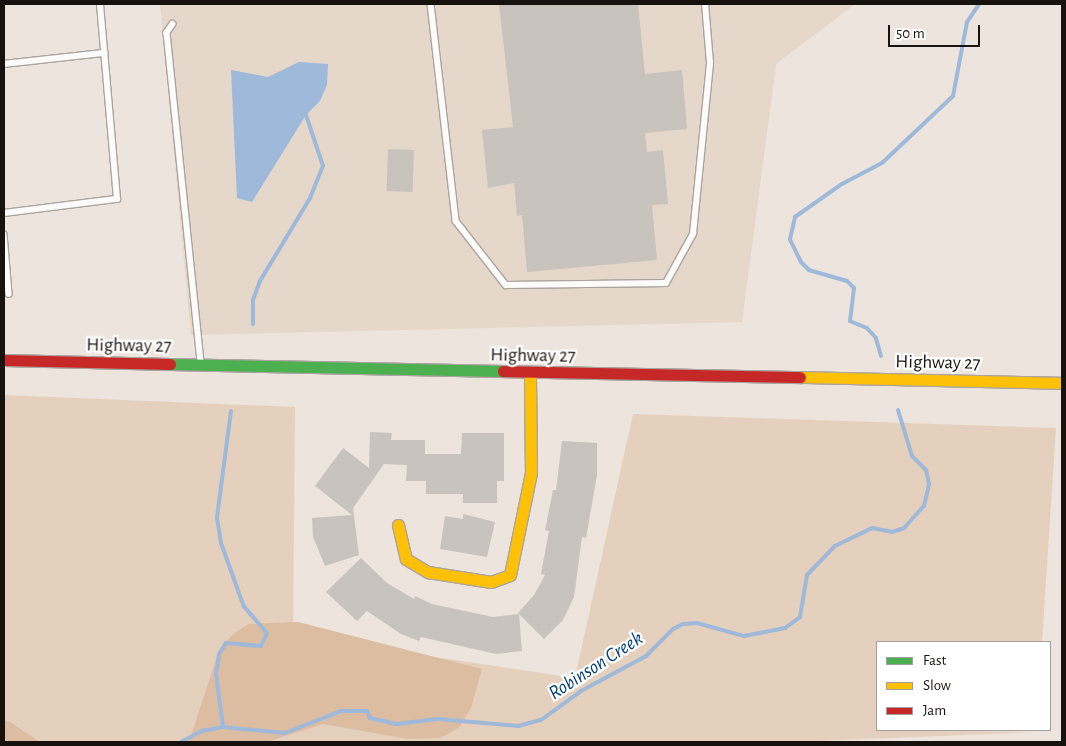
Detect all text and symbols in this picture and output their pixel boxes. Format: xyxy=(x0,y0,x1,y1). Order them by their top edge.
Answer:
scale bar xyxy=(891,15,984,47)
text: 50 m xyxy=(896,26,925,41)
street label: Highway 27 xyxy=(86,334,172,358)
street label: Highway 27 xyxy=(490,344,576,368)
street label: Highway 27 xyxy=(895,351,981,375)
water label: Robinson Creek xyxy=(544,627,648,705)
legend xyxy=(876,641,1051,731)
text: Fast xyxy=(923,653,946,668)
text: Slow xyxy=(923,678,951,693)
text: Jam xyxy=(923,703,946,718)

